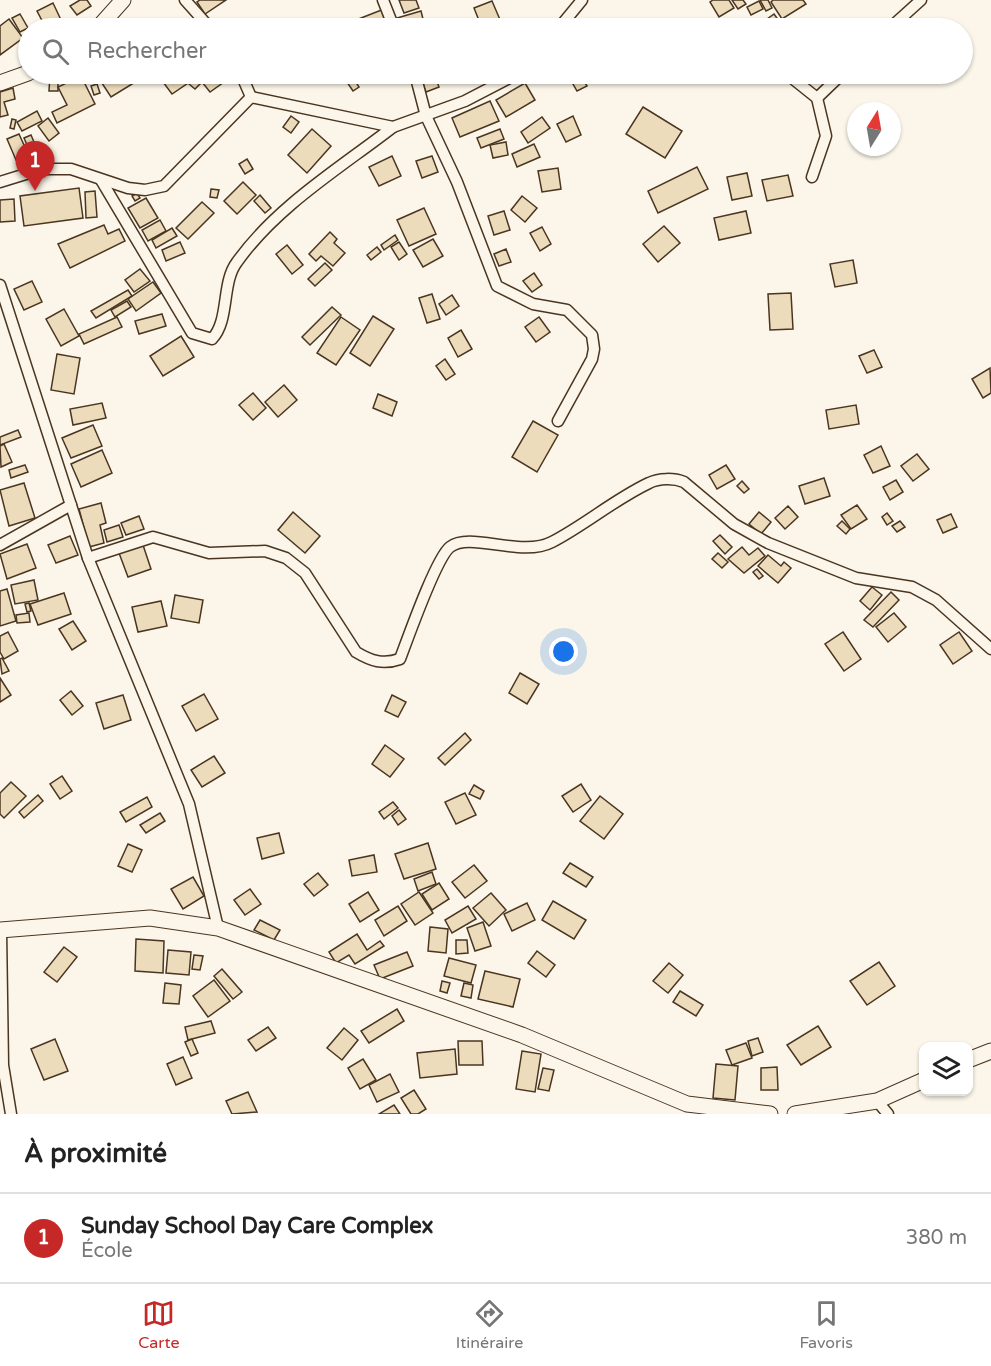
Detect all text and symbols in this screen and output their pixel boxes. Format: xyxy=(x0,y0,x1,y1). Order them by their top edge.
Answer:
search box xyxy=(18,18,973,84)
icon: search xyxy=(39,35,72,68)
text: Rechercher xyxy=(87,38,207,64)
north arrow xyxy=(847,102,901,156)
pin: 1 xyxy=(15,142,54,191)
your location xyxy=(549,637,578,666)
map controls xyxy=(919,1042,973,1096)
button: layers xyxy=(919,1042,973,1096)
text: À proximité xyxy=(24,1138,167,1169)
text: Sunday School Day Care Complex xyxy=(81,1213,433,1239)
text: 1 xyxy=(37,1226,50,1250)
text: 380 m xyxy=(906,1226,967,1250)
text: École xyxy=(81,1239,133,1263)
tab: Carte xyxy=(138,1297,179,1353)
tab: Itinéraire xyxy=(456,1297,523,1353)
tab: Favoris xyxy=(800,1297,853,1353)

